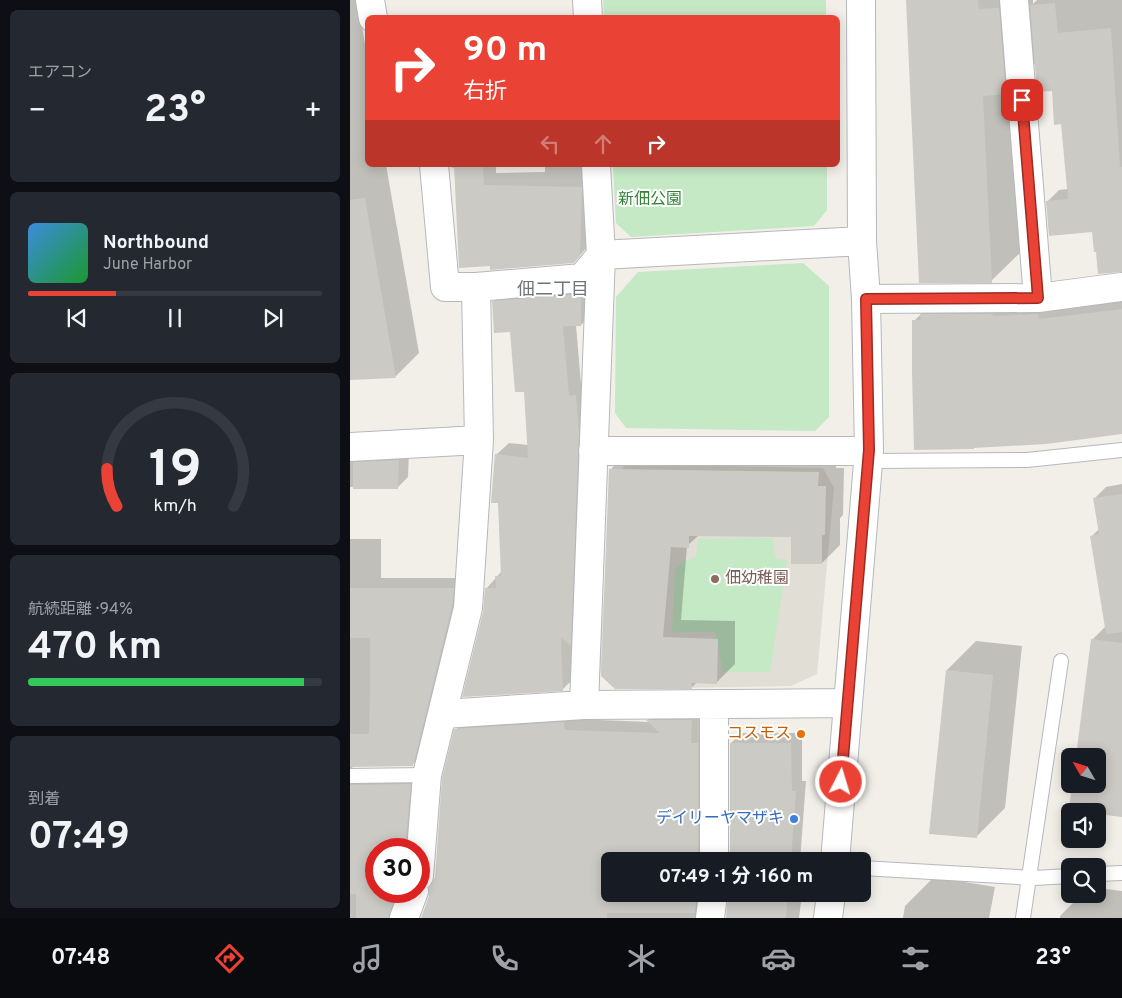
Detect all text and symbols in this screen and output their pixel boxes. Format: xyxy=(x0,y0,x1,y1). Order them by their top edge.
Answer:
text: 90 m xyxy=(463,29,547,73)
icon: right xyxy=(380,35,445,100)
text: エアコン xyxy=(28,63,92,83)
text: 右折 xyxy=(463,79,507,106)
pin xyxy=(1001,79,1043,121)
icon: arrive xyxy=(1008,86,1036,114)
text: 23° xyxy=(144,87,206,136)
text: − xyxy=(28,94,46,130)
text: + xyxy=(304,94,322,130)
icon: left xyxy=(536,130,564,158)
icon: ahead xyxy=(589,130,617,158)
icon: right xyxy=(642,130,670,158)
park label: 新佃公園 xyxy=(618,190,682,210)
text: Northbound xyxy=(103,231,209,255)
text: June Harbor xyxy=(103,255,192,275)
district label: 佃二丁目 xyxy=(517,279,589,302)
icon: previous xyxy=(63,304,91,332)
icon: pause xyxy=(161,304,189,332)
icon: next xyxy=(259,304,287,332)
text: 19 xyxy=(149,439,201,505)
text: km/h xyxy=(153,495,197,518)
place label: 佃幼稚園 xyxy=(725,569,789,589)
marker: 佃幼稚園 xyxy=(709,573,721,585)
text: 航続距離 · 94% xyxy=(28,600,133,620)
text: 470 km xyxy=(28,624,162,673)
place label: コスモス xyxy=(727,724,791,744)
marker: コスモス xyxy=(795,728,807,740)
north arrow xyxy=(1061,748,1106,792)
map controls xyxy=(1061,748,1106,903)
position arrow xyxy=(814,755,866,807)
text: 到着 xyxy=(28,790,60,810)
button: sound xyxy=(1061,803,1106,848)
place label: デイリーヤマザキ xyxy=(656,809,784,829)
marker: デイリーヤマザキ xyxy=(788,813,800,825)
text: 07:49 xyxy=(28,814,130,863)
speed limit sign: 30 xyxy=(365,838,430,903)
button: search xyxy=(1061,858,1106,903)
text: 07:49 · 1 分 · 160 m xyxy=(659,865,813,889)
icon: directions xyxy=(212,941,247,976)
icon: music xyxy=(350,941,385,976)
icon: phone xyxy=(487,941,522,976)
icon: climate xyxy=(624,941,659,976)
icon: car xyxy=(761,941,796,976)
icon: filters xyxy=(898,941,933,976)
text: 07:48 xyxy=(51,945,110,972)
text: 23° xyxy=(1035,945,1071,972)

